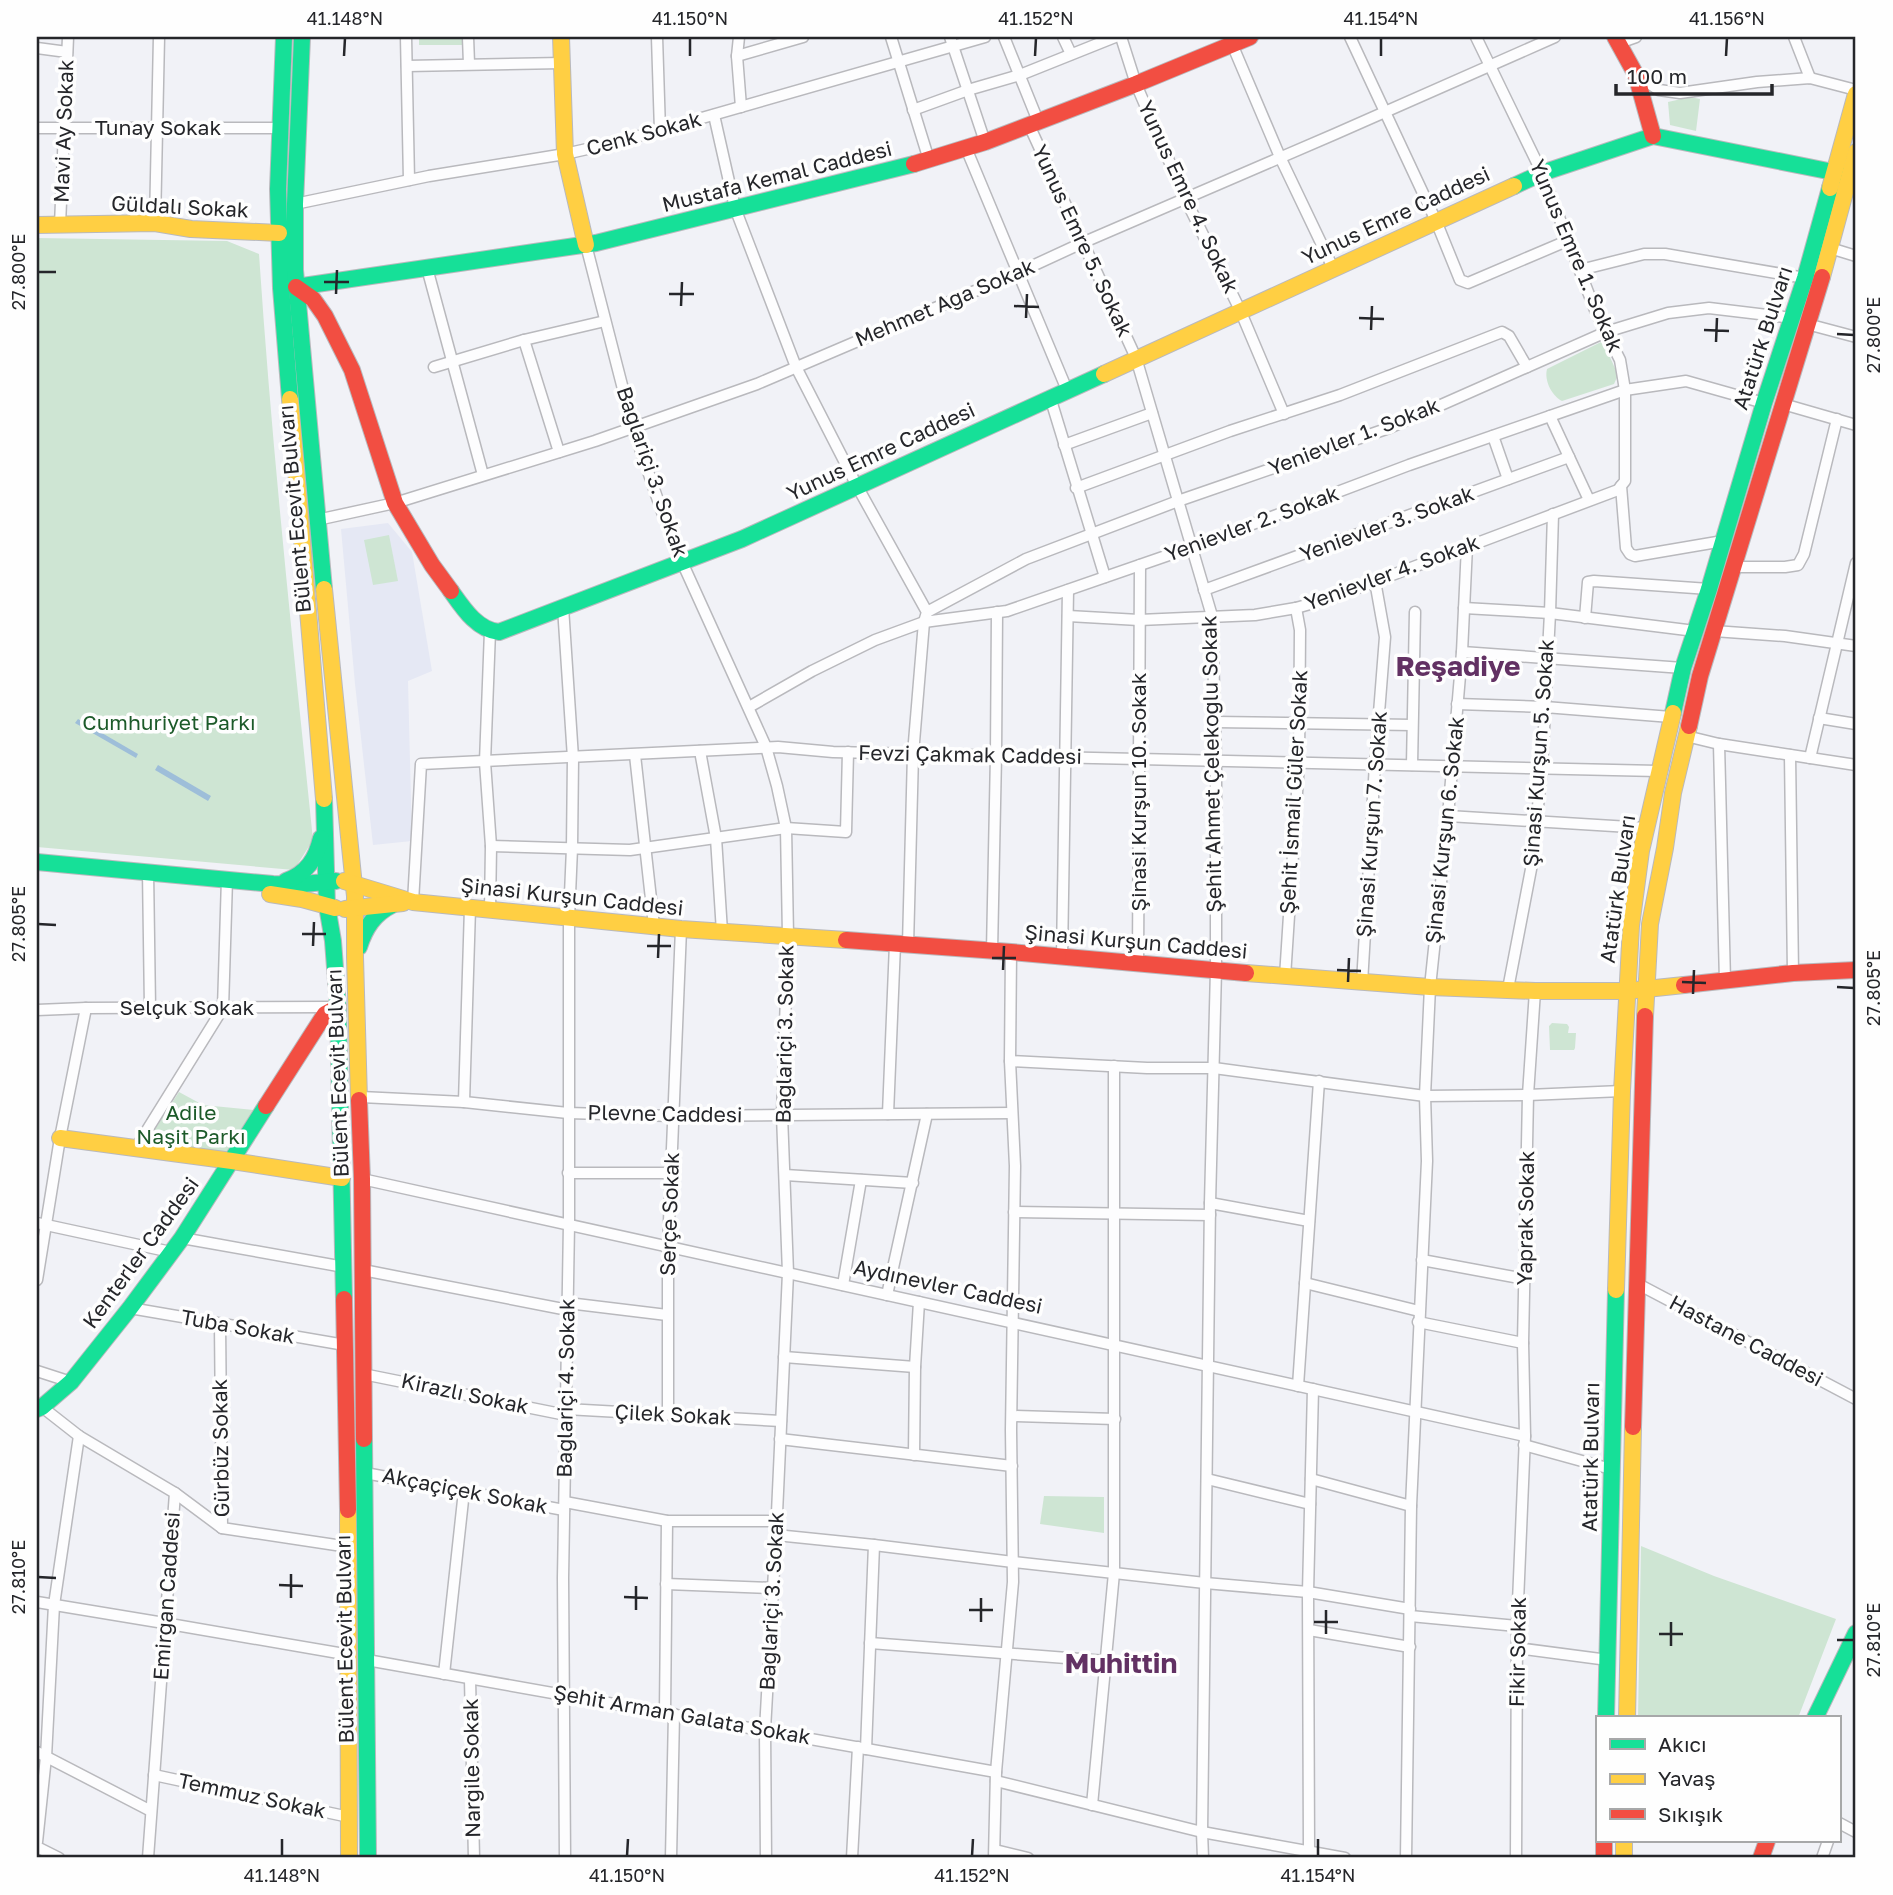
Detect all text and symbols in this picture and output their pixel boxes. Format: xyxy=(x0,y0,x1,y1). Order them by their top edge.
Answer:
text: 41.148°N xyxy=(307,7,383,29)
text: 41.150°N xyxy=(652,7,728,29)
text: 41.152°N xyxy=(998,7,1074,29)
text: 41.154°N xyxy=(1343,7,1419,29)
text: 41.156°N xyxy=(1689,7,1765,29)
scale bar xyxy=(1616,52,1772,96)
street label: Mavi Ay Sokak xyxy=(48,59,78,203)
text: 100 m xyxy=(1627,63,1687,89)
street label: Yunus Emre 4. Sokak xyxy=(1133,96,1245,297)
street label: Cenk Sokak xyxy=(583,105,704,161)
street label: Tunay Sokak xyxy=(95,114,221,140)
street label: Mustafa Kemal Caddesi xyxy=(659,135,894,217)
street label: Yunus Emre 5. Sokak xyxy=(1027,140,1139,341)
street label: Yunus Emre 1. Sokak xyxy=(1525,155,1629,356)
street label: Yunus Emre Caddesi xyxy=(1297,160,1494,270)
street label: Güldalı Sokak xyxy=(111,189,250,223)
text: 27.800°E xyxy=(7,234,29,310)
street label: Mehmet Ağa Sokak xyxy=(851,252,1039,352)
street label: Atatürk Bulvarı xyxy=(1727,263,1798,413)
text: 27.800°E xyxy=(1862,297,1884,373)
street label: Bağlariçi 3. Sokak xyxy=(612,383,694,561)
street label: Yenievler 1. Sokak xyxy=(1264,391,1443,481)
street label: Yunus Emre Caddesi xyxy=(782,396,979,506)
street label: Bülent Ecevit Bulvarı xyxy=(272,404,316,614)
street label: Yenievler 2. Sokak xyxy=(1161,479,1342,567)
street label: Yenievler 3. Sokak xyxy=(1296,479,1477,567)
street label: Yenievler 4. Sokak xyxy=(1301,528,1483,616)
street label: Şehit Ahmet Çelekoğlu Sokak xyxy=(1195,615,1227,913)
street label: Şinasi Kurşun 5. Sokak xyxy=(1517,638,1559,868)
district label: Reşadiye xyxy=(1395,649,1521,682)
street label: Şehit İsmail Güler Sokak xyxy=(1274,669,1312,915)
street label: Şinasi Kurşun 10. Sokak xyxy=(1125,672,1151,912)
park label: Cumhuriyet Parkı xyxy=(82,709,256,735)
street label: Şinasi Kurşun 7. Sokak xyxy=(1350,710,1392,938)
street label: Şinasi Kurşun 6. Sokak xyxy=(1419,715,1469,945)
street label: Fevzi Çakmak Caddesi xyxy=(858,739,1082,769)
street label: Atatürk Bulvarı xyxy=(1594,813,1640,965)
street label: Şinasi Kurşun Caddesi xyxy=(459,871,685,921)
text: 27.805°E xyxy=(7,886,29,962)
street label: Şinasi Kurşun Caddesi xyxy=(1024,918,1249,964)
street label: Bağlariçi 3. Sokak xyxy=(769,944,799,1124)
text: 27.805°E xyxy=(1862,950,1884,1026)
street label: Bülent Ecevit Bulvarı xyxy=(320,968,354,1178)
street label: Selçuk Sokak xyxy=(120,994,255,1020)
park label: Adile Naşit Parkı xyxy=(136,1099,246,1149)
street label: Plevne Caddesi xyxy=(587,1099,743,1127)
street label: Yaprak Sokak xyxy=(1511,1150,1539,1286)
street label: Serçe Sokak xyxy=(654,1151,684,1276)
street label: Kenterler Caddesi xyxy=(77,1172,204,1333)
street label: Aydınevler Caddesi xyxy=(852,1253,1045,1319)
street label: Hastane Caddesi xyxy=(1665,1289,1828,1392)
street label: Bağlariçi 4. Sokak xyxy=(550,1298,580,1478)
street label: Tuba Sokak xyxy=(179,1303,297,1349)
street label: Kirazlı Sokak xyxy=(399,1367,531,1419)
street label: Gürbüz Sokak xyxy=(206,1378,234,1518)
street label: Atatürk Bulvarı xyxy=(1576,1382,1604,1532)
street label: Çilek Sokak xyxy=(614,1398,732,1430)
street label: Akçaçiçek Sokak xyxy=(380,1461,550,1519)
street label: Emirgan Caddesi xyxy=(147,1511,185,1681)
street label: Bağlariçi 3. Sokak xyxy=(753,1511,789,1691)
street label: Bülent Ecevit Bulvarı xyxy=(329,1535,359,1744)
text: 27.810°E xyxy=(7,1540,29,1614)
street label: Fikir Sokak xyxy=(1503,1596,1531,1707)
text: 27.810°E xyxy=(1862,1603,1884,1677)
district label: Muhittin xyxy=(1065,1646,1177,1679)
street label: Şehit Arman Galata Sokak xyxy=(552,1679,813,1749)
street label: Nargile Sokak xyxy=(457,1698,485,1838)
legend xyxy=(1596,1716,1840,1842)
text: Akıcı xyxy=(1658,1731,1707,1757)
text: Yavaş xyxy=(1658,1765,1715,1791)
street label: Temmuz Sokak xyxy=(176,1767,329,1823)
text: Sıkışık xyxy=(1658,1801,1723,1827)
text: 41.148°N xyxy=(244,1864,320,1886)
text: 41.150°N xyxy=(589,1864,665,1886)
text: 41.152°N xyxy=(934,1864,1010,1886)
text: 41.154°N xyxy=(1280,1864,1356,1886)

